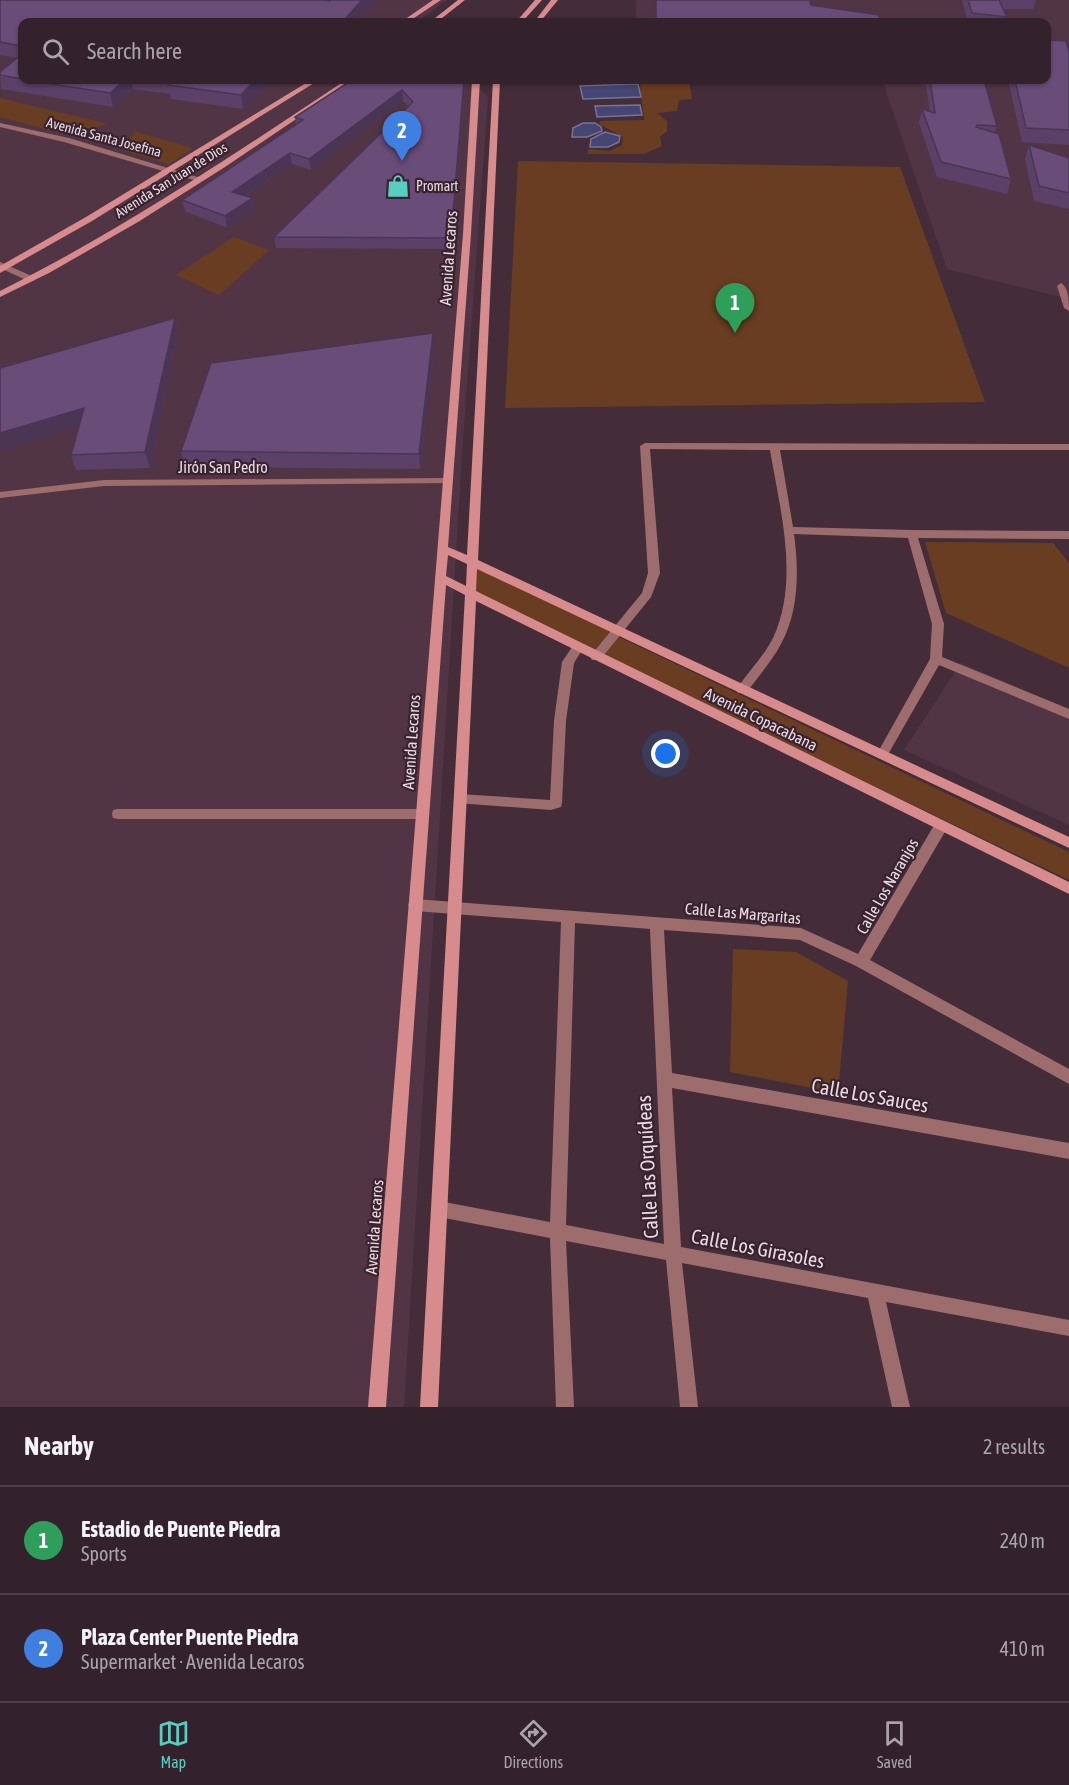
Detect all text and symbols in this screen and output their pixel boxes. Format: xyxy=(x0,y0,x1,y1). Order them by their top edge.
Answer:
search box xyxy=(18,18,1051,84)
icon: search xyxy=(39,35,72,68)
text: Search here xyxy=(87,38,182,64)
pin: 2 xyxy=(382,112,422,161)
street label: Avenida Santa Josefina xyxy=(45,114,163,160)
street label: Avenida San Juan de Dios xyxy=(112,139,230,221)
shop icon: Promart xyxy=(385,173,411,199)
place label: Promart xyxy=(416,178,458,194)
street label: Avenida Lecaros xyxy=(436,210,460,306)
pin: 1 xyxy=(716,284,754,333)
street label: Jirón San Pedro xyxy=(178,458,268,476)
street label: Avenida Copacabana xyxy=(701,684,820,755)
street label: Avenida Lecaros xyxy=(399,694,423,790)
your location xyxy=(651,739,680,768)
street label: Calle Los Naranjos xyxy=(852,835,923,937)
street label: Calle Las Margaritas xyxy=(684,899,802,928)
street label: Calle Los Sauces xyxy=(810,1073,930,1117)
street label: Calle Las Orquídeas xyxy=(632,1095,662,1239)
street label: Avenida Lecaros xyxy=(362,1179,386,1275)
street label: Calle Los Girasoles xyxy=(689,1224,827,1272)
text: Nearby xyxy=(24,1431,94,1461)
text: 2 results xyxy=(983,1435,1045,1458)
text: Estadio de Puente Piedra xyxy=(81,1516,280,1542)
text: 1 xyxy=(39,1529,48,1552)
text: 240 m xyxy=(1000,1529,1045,1552)
text: Sports xyxy=(81,1542,127,1565)
text: Plaza Center Puente Piedra xyxy=(81,1624,299,1650)
text: 2 xyxy=(39,1637,48,1660)
text: 410 m xyxy=(1000,1637,1045,1660)
text: Supermarket · Avenida Lecaros xyxy=(81,1650,305,1673)
tab: Map xyxy=(157,1717,190,1771)
tab: Directions xyxy=(503,1717,563,1771)
tab: Saved xyxy=(877,1717,912,1771)

